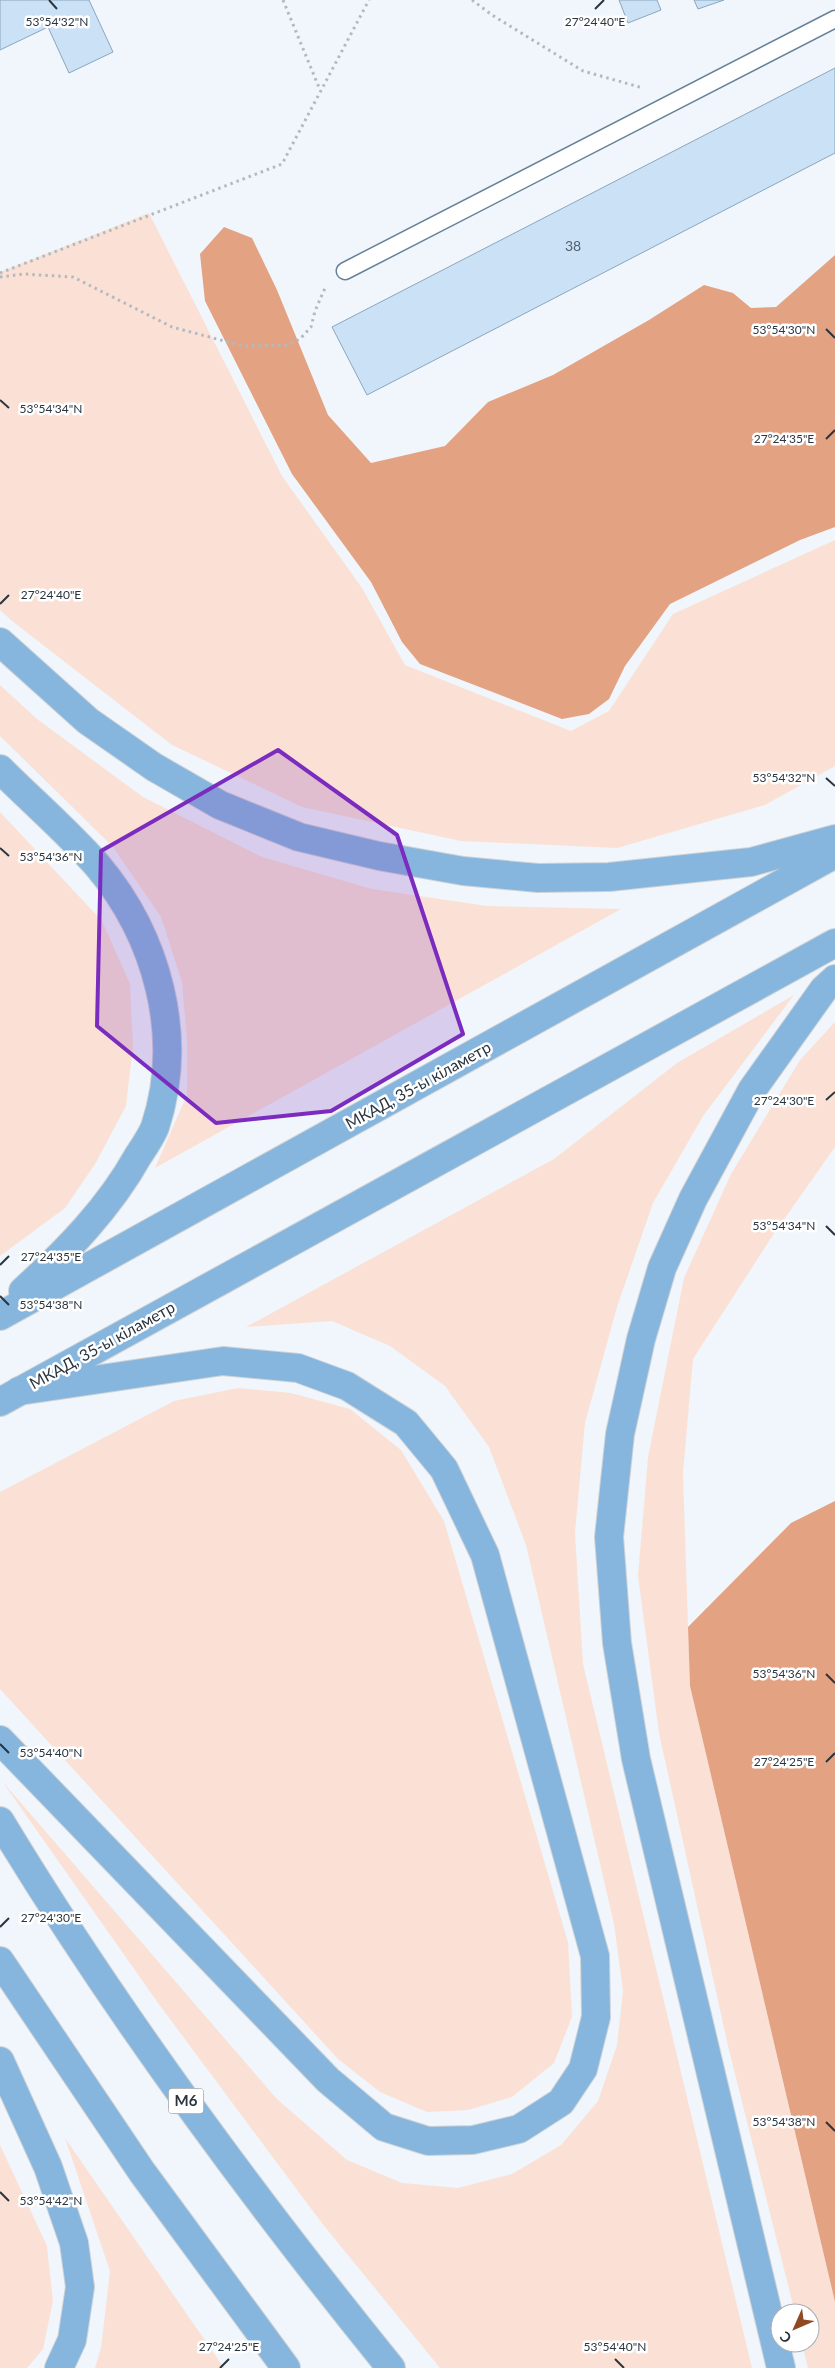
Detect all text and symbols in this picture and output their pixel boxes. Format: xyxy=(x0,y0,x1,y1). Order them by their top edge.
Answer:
text: 53°54'32"N xyxy=(26,14,88,29)
text: 27°24'40"E xyxy=(565,14,625,29)
house number: 38 xyxy=(565,237,581,254)
text: 53°54'30"N xyxy=(753,322,815,337)
text: 53°54'34"N xyxy=(20,401,82,416)
text: 27°24'35"E xyxy=(754,431,814,446)
text: 27°24'40"E xyxy=(21,587,81,602)
text: 53°54'32"N xyxy=(753,770,815,785)
text: 53°54'36"N xyxy=(20,849,82,864)
street label: МКАД, 35-ы кіламетр xyxy=(342,1037,494,1132)
text: 27°24'30"E xyxy=(754,1093,814,1108)
text: 53°54'34"N xyxy=(753,1218,815,1233)
text: 27°24'35"E xyxy=(21,1249,81,1264)
text: 53°54'38"N xyxy=(20,1297,82,1312)
street label: МКАД, 35-ы кіламетр xyxy=(26,1297,178,1392)
text: 53°54'36"N xyxy=(753,1666,815,1681)
text: 53°54'40"N xyxy=(20,1745,82,1760)
text: 27°24'25"E xyxy=(754,1754,814,1769)
text: 27°24'30"E xyxy=(21,1910,81,1925)
road number: М6 xyxy=(168,2088,204,2114)
text: 53°54'38"N xyxy=(753,2114,815,2129)
text: 53°54'42"N xyxy=(20,2193,82,2208)
north arrow xyxy=(770,2303,820,2353)
text: С xyxy=(776,2328,795,2347)
text: 27°24'25"E xyxy=(199,2339,259,2354)
text: 53°54'40"N xyxy=(584,2339,646,2354)

